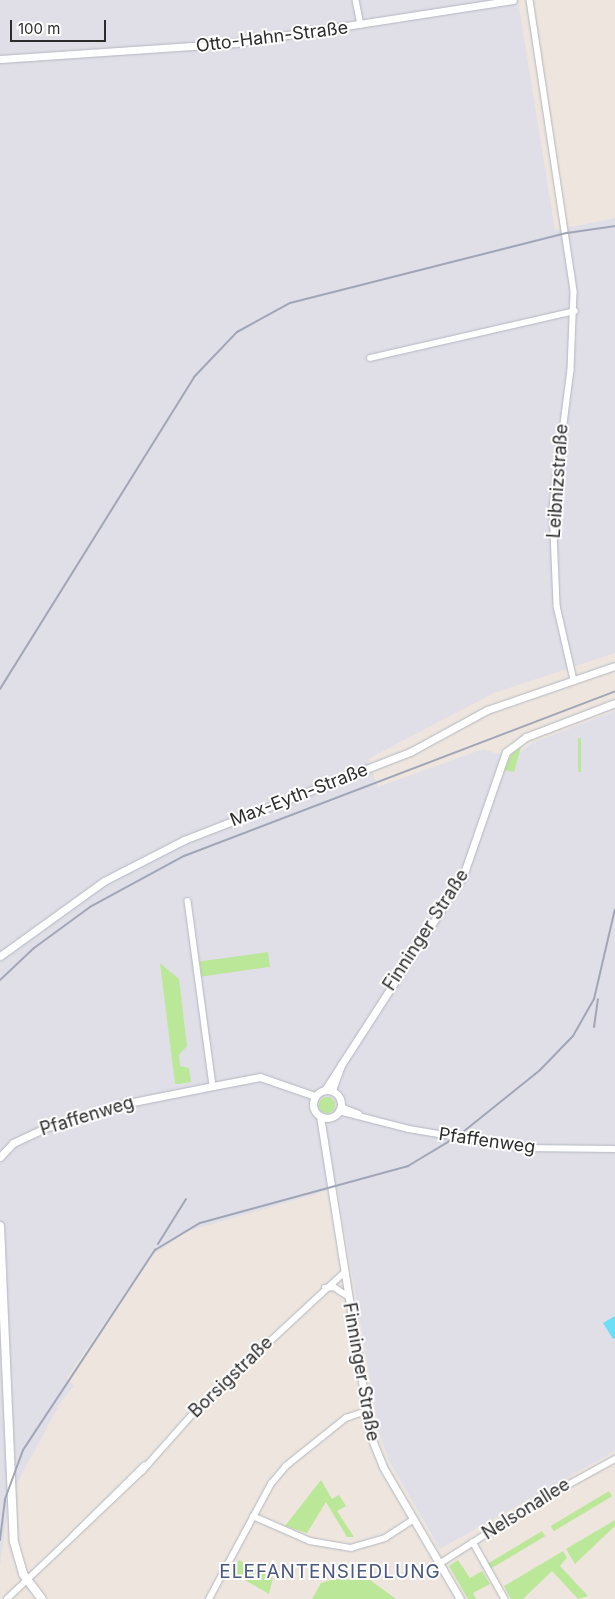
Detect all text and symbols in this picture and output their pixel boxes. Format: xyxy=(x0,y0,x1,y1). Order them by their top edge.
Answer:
scale bar xyxy=(12,10,109,42)
street label: Otto-Hahn-Straße xyxy=(195,17,349,57)
text: 100 m xyxy=(18,19,60,38)
street label: Leibnizstraße xyxy=(543,423,573,539)
street label: Max-Eyth-Straße xyxy=(227,759,371,831)
street label: Finninger Straße xyxy=(379,865,473,995)
street label: Pfaffenweg xyxy=(37,1091,137,1141)
street label: Pfaffenweg xyxy=(437,1124,537,1158)
street label: Finninger Straße xyxy=(338,1301,384,1443)
street label: Borsigstraße xyxy=(185,1332,277,1422)
street label: Nelsonallee xyxy=(478,1474,574,1544)
district label: ELEFANTENSIEDLUNG xyxy=(217,1561,443,1583)

